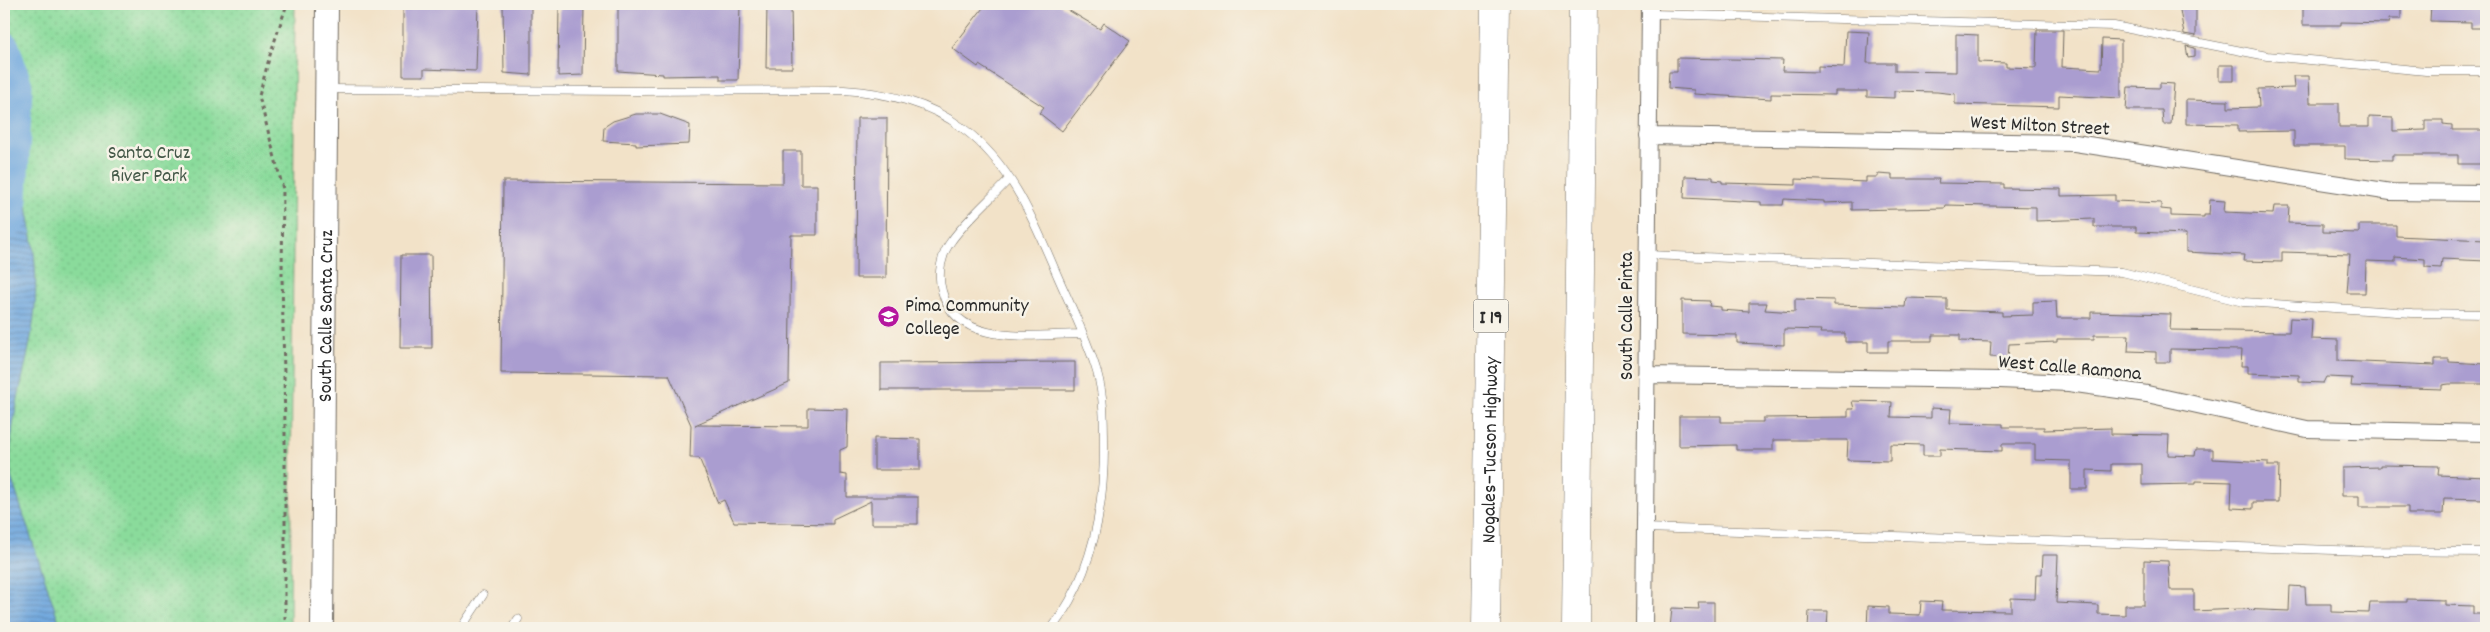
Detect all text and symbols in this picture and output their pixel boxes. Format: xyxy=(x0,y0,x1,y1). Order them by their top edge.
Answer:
street label: West Milton Street xyxy=(1969,109,2110,145)
park label: Santa Cruz River Park xyxy=(108,140,191,191)
street label: South Calle Santa Cruz xyxy=(313,229,342,402)
street label: South Calle Pinta xyxy=(1614,251,1642,380)
place label: Pima Community College xyxy=(905,293,1030,344)
road number: I 19 xyxy=(1474,300,1508,332)
school or university icon: Pima Community College xyxy=(877,304,901,328)
street label: West Calle Ramona xyxy=(1997,349,2143,389)
street label: Nogales–Tucson Highway xyxy=(1476,355,1507,544)

